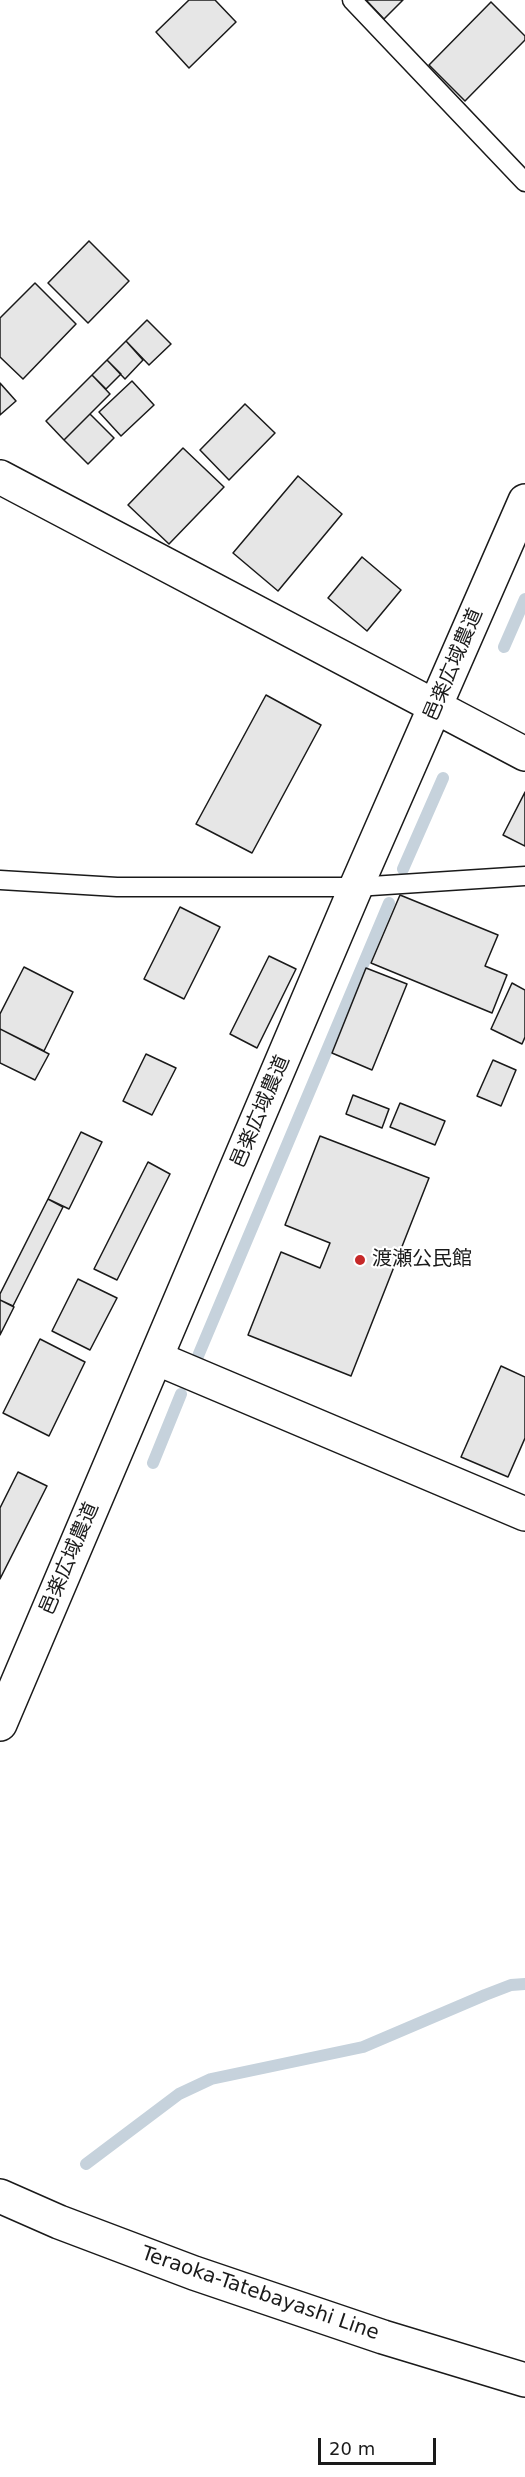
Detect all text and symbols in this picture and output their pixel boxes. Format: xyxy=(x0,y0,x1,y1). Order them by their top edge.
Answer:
street label: 邑楽広域農道 xyxy=(420,605,488,725)
street label: 邑楽広域農道 xyxy=(227,1052,295,1172)
place label: 渡瀬公民館 xyxy=(372,1248,472,1272)
marker: 渡瀬公民館 xyxy=(353,1253,367,1267)
street label: 邑楽広域農道 xyxy=(36,1499,104,1619)
street label: Teraoka-Tatebayashi Line xyxy=(138,2242,382,2346)
scale bar xyxy=(321,2426,440,2464)
text: 20 m xyxy=(329,2438,375,2459)

